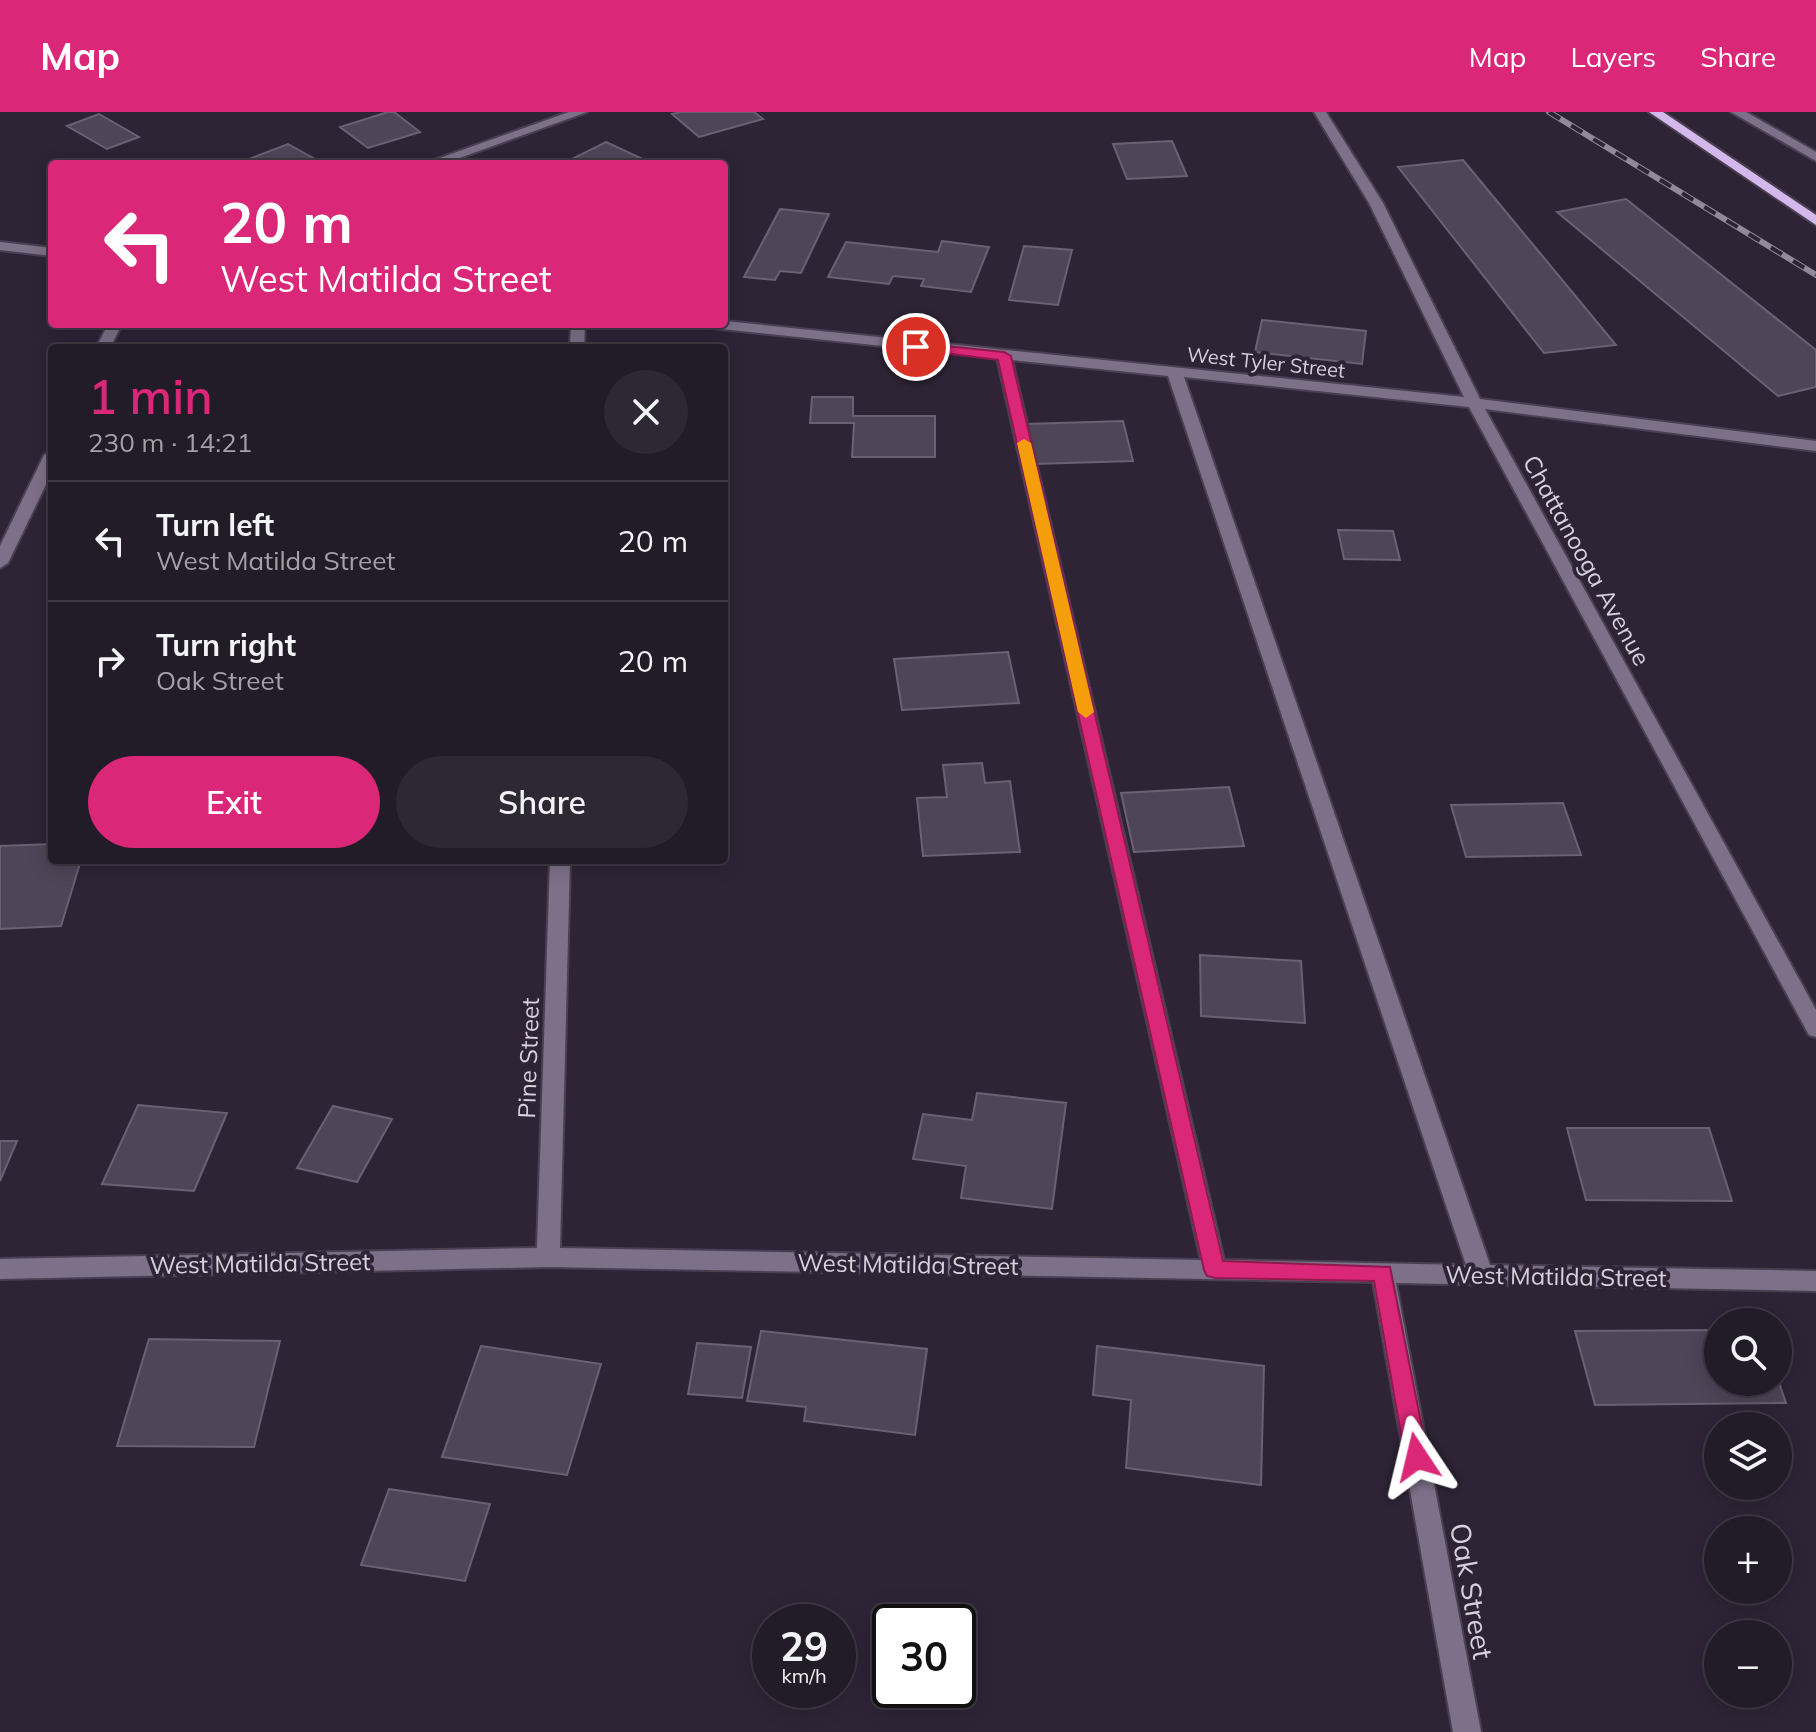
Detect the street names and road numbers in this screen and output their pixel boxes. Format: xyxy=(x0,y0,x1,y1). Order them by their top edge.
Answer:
street label: West Tyler Street xyxy=(1186,341,1346,383)
street label: Chattanooga Avenue xyxy=(1517,450,1657,670)
street label: Pine Street xyxy=(511,997,545,1119)
street label: West Matilda Street xyxy=(149,1246,371,1280)
street label: West Matilda Street xyxy=(797,1247,1019,1281)
street label: West Matilda Street xyxy=(1445,1259,1667,1293)
street label: Oak Street xyxy=(1443,1520,1501,1662)

